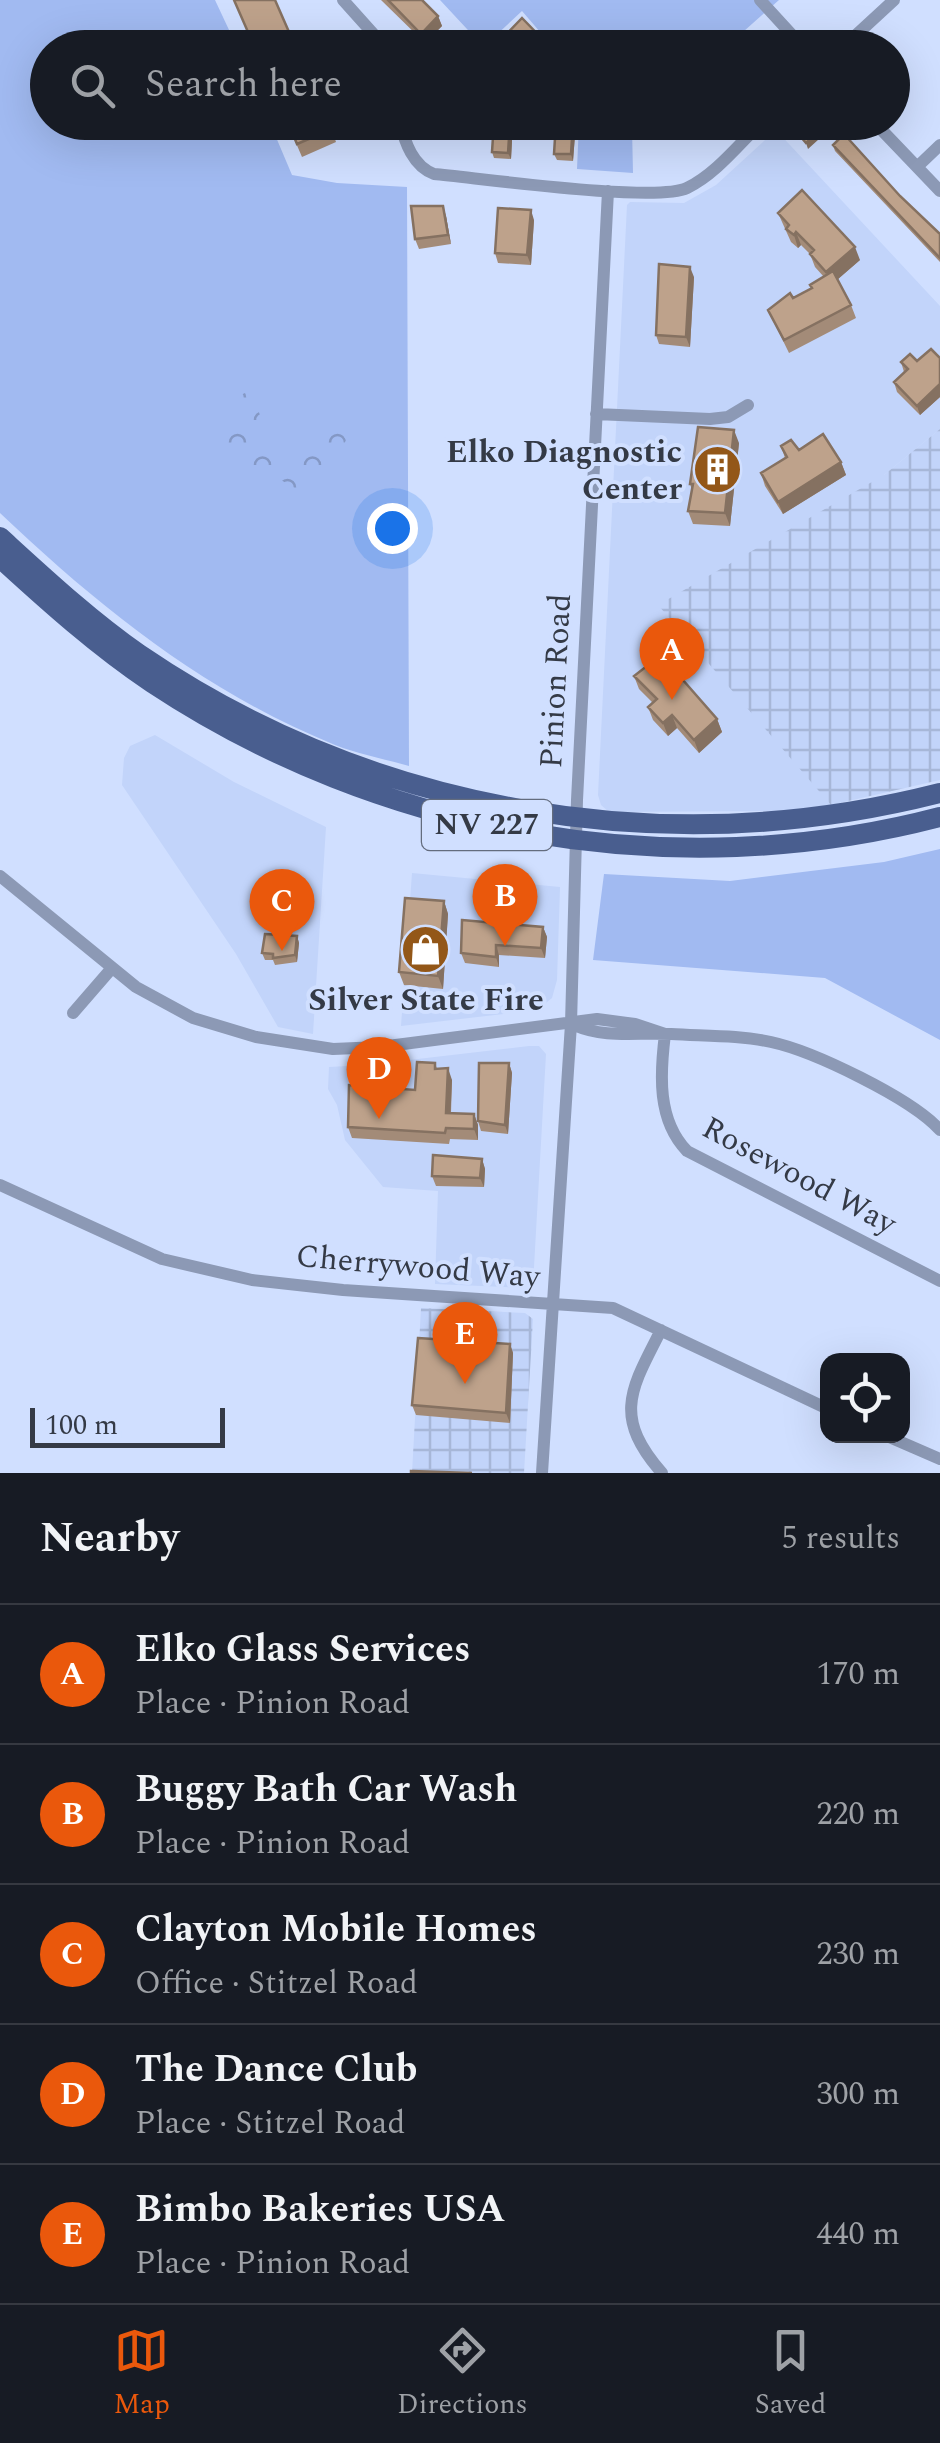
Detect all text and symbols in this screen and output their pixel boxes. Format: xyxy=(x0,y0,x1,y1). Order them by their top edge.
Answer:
search box xyxy=(30,30,910,140)
text: Search here xyxy=(145,56,342,114)
icon: search xyxy=(65,58,120,113)
place label: Elko Diagnostic Center xyxy=(446,428,682,514)
building icon: Elko Diagnostic Center xyxy=(691,444,743,496)
your location xyxy=(367,503,418,554)
street label: Pinion Road xyxy=(527,592,585,770)
pin: A xyxy=(640,618,704,700)
road number: NV 227 xyxy=(422,800,552,850)
pin: B xyxy=(472,864,538,946)
pin: C xyxy=(250,868,314,951)
shop icon: Silver State Fire xyxy=(400,924,452,976)
place label: Silver State Fire xyxy=(308,976,544,1025)
pin: D xyxy=(346,1036,412,1119)
street label: Rosewood Way xyxy=(693,1104,907,1249)
street label: Cherrywood Way xyxy=(294,1232,544,1302)
pin: E xyxy=(432,1302,498,1384)
map controls xyxy=(820,1353,910,1443)
button: locate xyxy=(820,1353,910,1443)
scale bar xyxy=(30,1403,225,1448)
text: 100 m xyxy=(45,1404,118,1447)
text: Nearby xyxy=(40,1507,179,1570)
text: 5 results xyxy=(781,1514,900,1563)
text: Elko Glass Services xyxy=(135,1621,471,1679)
text: A xyxy=(60,1650,85,1699)
text: 170 m xyxy=(816,1650,900,1699)
text: Place · Pinion Road xyxy=(135,1679,410,1728)
text: Buggy Bath Car Wash xyxy=(135,1761,517,1819)
text: B xyxy=(61,1790,84,1839)
text: 220 m xyxy=(816,1790,900,1839)
text: Place · Pinion Road xyxy=(135,1819,410,1868)
text: Clayton Mobile Homes xyxy=(135,1901,537,1959)
text: C xyxy=(61,1930,84,1979)
text: 230 m xyxy=(816,1930,900,1979)
text: Office · Stitzel Road xyxy=(135,1959,418,2008)
text: The Dance Club xyxy=(135,2041,417,2099)
text: D xyxy=(60,2070,85,2119)
text: 300 m xyxy=(816,2070,900,2119)
text: Place · Stitzel Road xyxy=(135,2099,405,2148)
text: Bimbo Bakeries USA xyxy=(135,2181,505,2239)
text: E xyxy=(62,2210,83,2259)
text: 440 m xyxy=(816,2210,900,2259)
text: Place · Pinion Road xyxy=(135,2239,410,2288)
tab: Map xyxy=(114,2323,170,2426)
tab: Directions xyxy=(397,2323,528,2426)
tab: Saved xyxy=(755,2323,826,2426)

